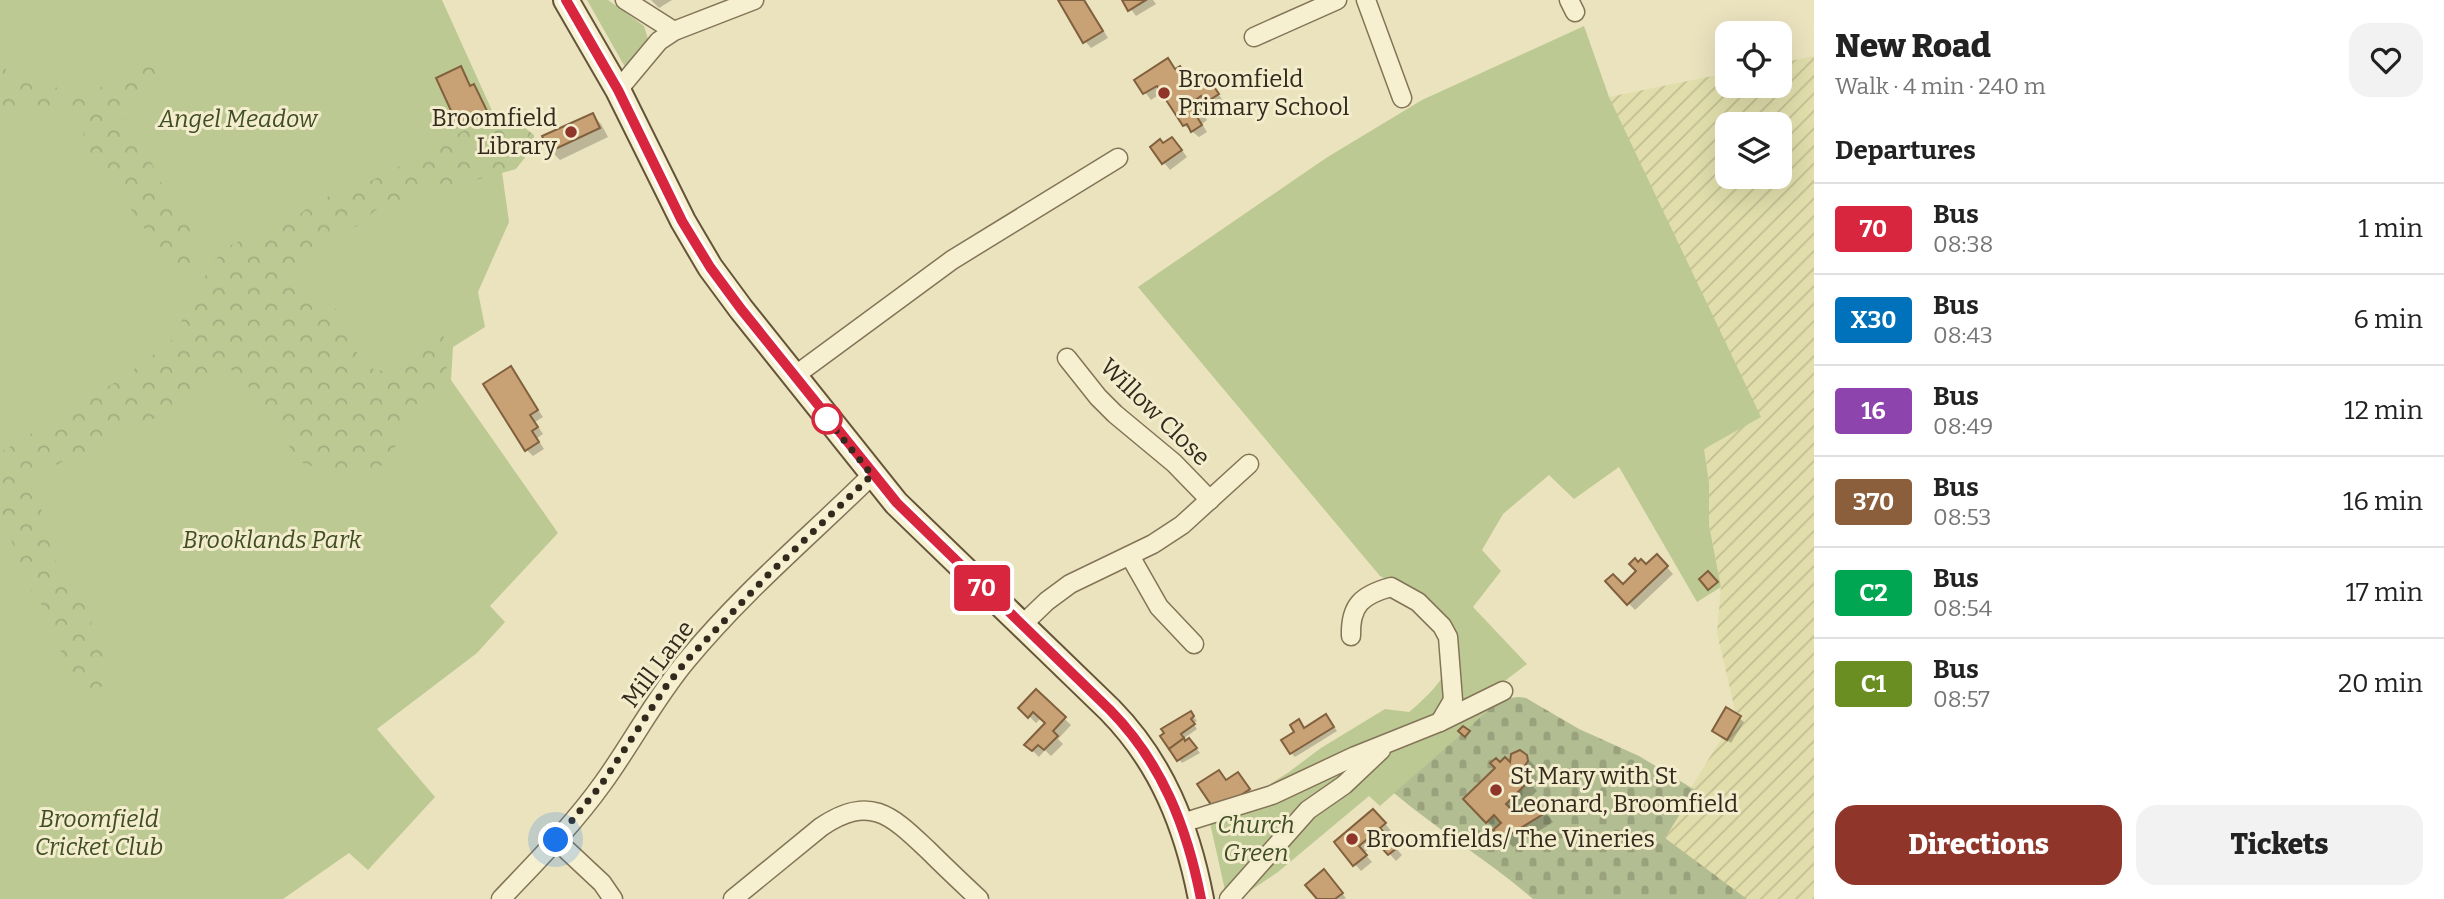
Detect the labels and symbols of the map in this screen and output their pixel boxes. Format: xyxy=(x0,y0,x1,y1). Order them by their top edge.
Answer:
place label: Broomfield Primary School xyxy=(1178,65,1349,121)
marker: Broomfield Primary School xyxy=(1156,85,1172,101)
place label: Broomfield Library xyxy=(431,104,557,160)
park label: Angel Meadow xyxy=(158,105,319,133)
marker: Broomfield Library xyxy=(563,124,579,140)
street label: Willow Close xyxy=(1094,353,1216,471)
unlabelled marker xyxy=(812,404,842,434)
park label: Brooklands Park xyxy=(183,526,362,554)
line badge: 70 xyxy=(950,565,1014,611)
street label: Mill Lane xyxy=(616,615,700,713)
place label: St Mary with St Leonard, Broomfield xyxy=(1510,762,1738,818)
marker: St Mary with St Leonard, Broomfield xyxy=(1488,782,1504,798)
park label: Broomfield Cricket Club xyxy=(35,805,163,861)
park label: Church Green xyxy=(1217,811,1295,867)
your location xyxy=(538,822,573,857)
place label: Broomfields/ The Vineries xyxy=(1366,825,1655,853)
marker: Broomfields/ The Vineries xyxy=(1344,831,1360,847)

